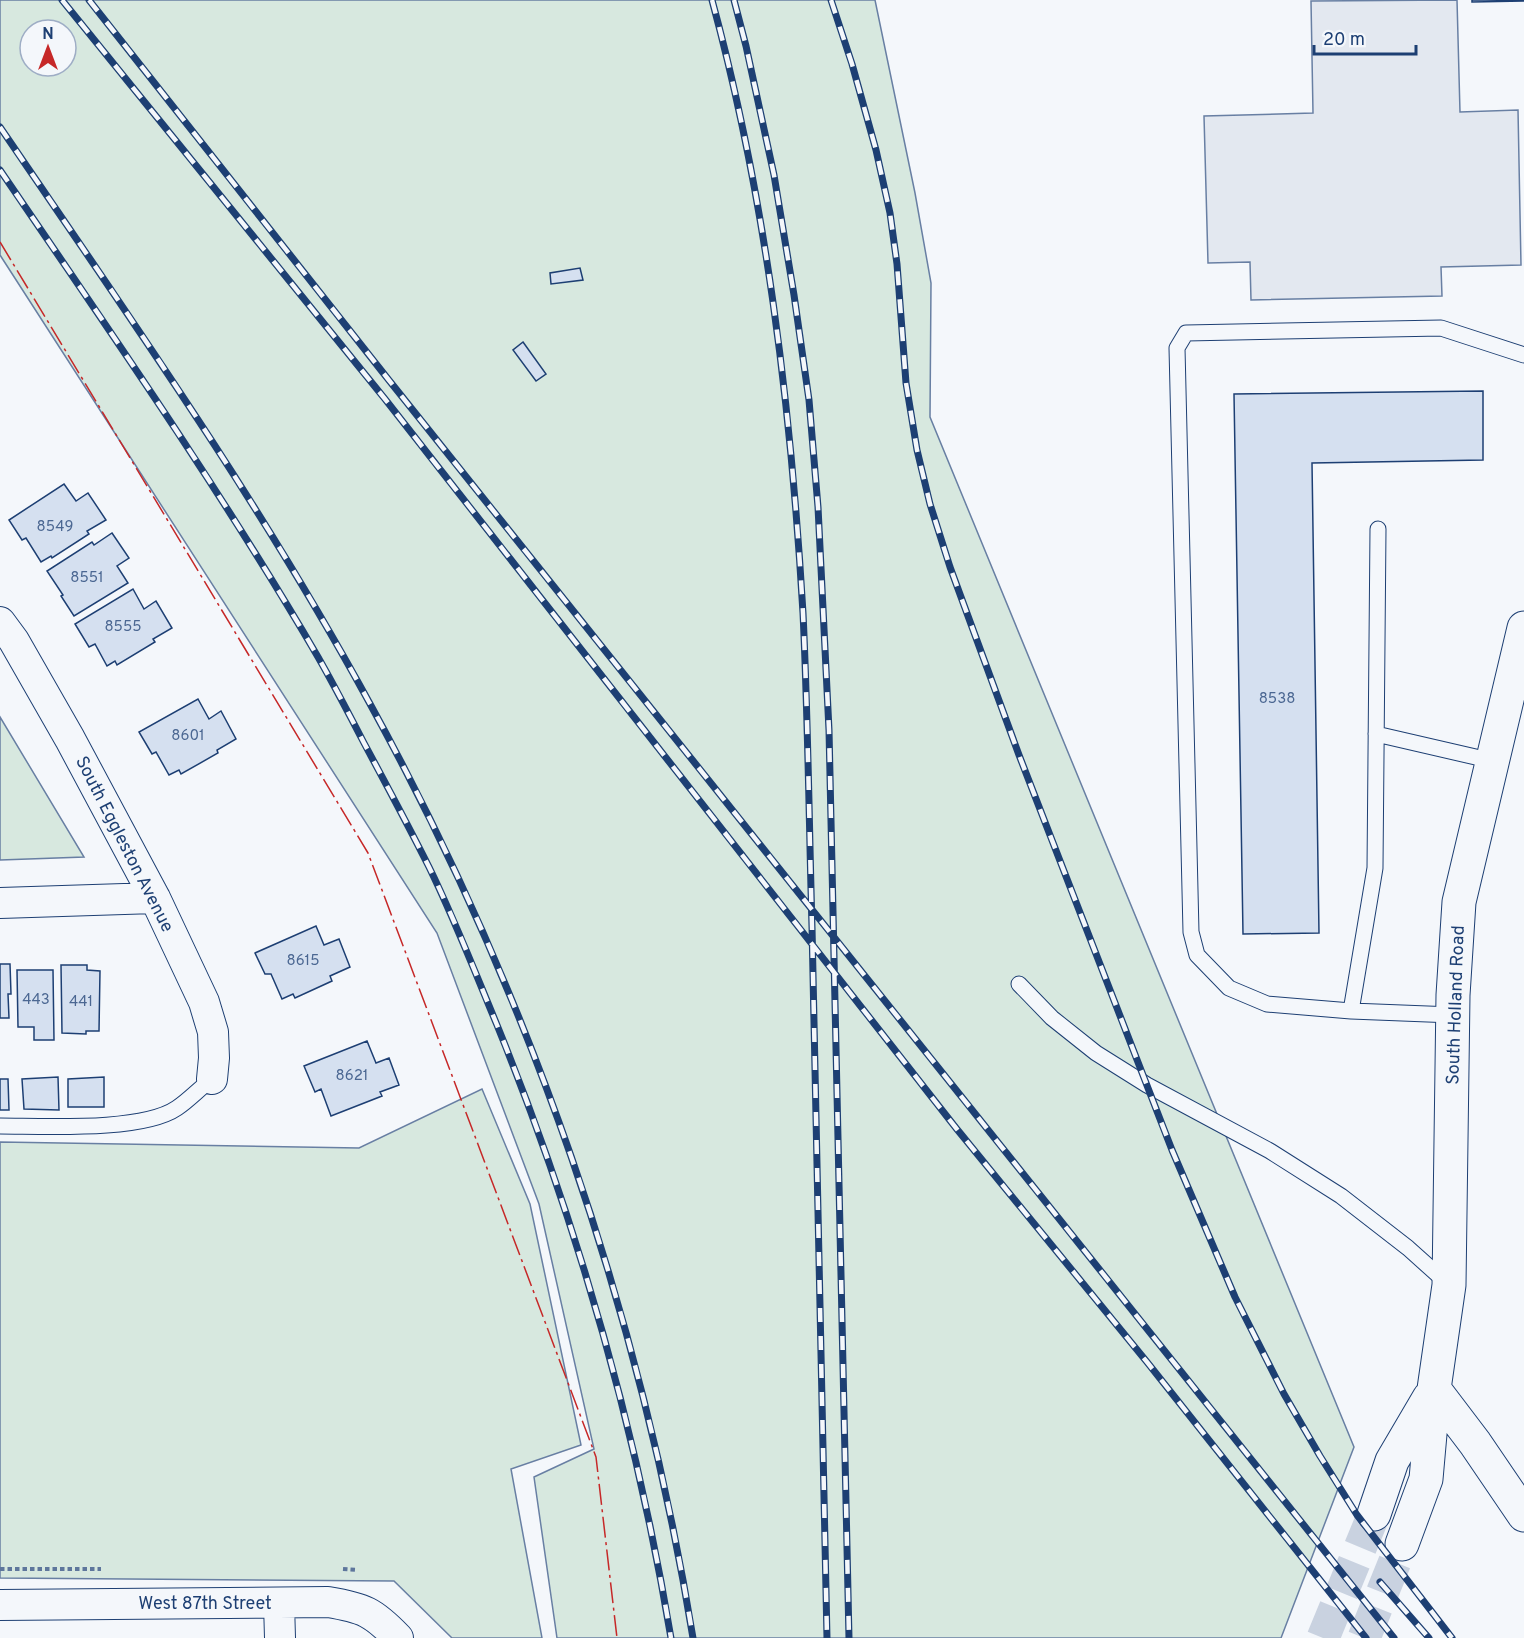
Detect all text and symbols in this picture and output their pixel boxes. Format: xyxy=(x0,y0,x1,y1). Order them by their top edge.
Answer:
north arrow xyxy=(18,18,78,78)
scale bar xyxy=(1314,18,1416,56)
text: N xyxy=(42,25,54,45)
text: 20 m xyxy=(1323,29,1365,52)
house number: 8549 xyxy=(37,518,73,537)
house number: 8551 xyxy=(70,569,104,588)
house number: 8555 xyxy=(104,618,142,637)
house number: 8538 xyxy=(1259,690,1295,709)
house number: 8601 xyxy=(171,727,205,746)
street label: South Eggleston Avenue xyxy=(69,753,178,937)
street label: South Holland Road xyxy=(1442,925,1471,1085)
house number: 8615 xyxy=(286,952,320,971)
house number: 443 xyxy=(22,991,50,1010)
house number: 441 xyxy=(69,993,93,1012)
house number: 8621 xyxy=(336,1067,368,1086)
street label: West 87th Street xyxy=(138,1593,272,1616)

